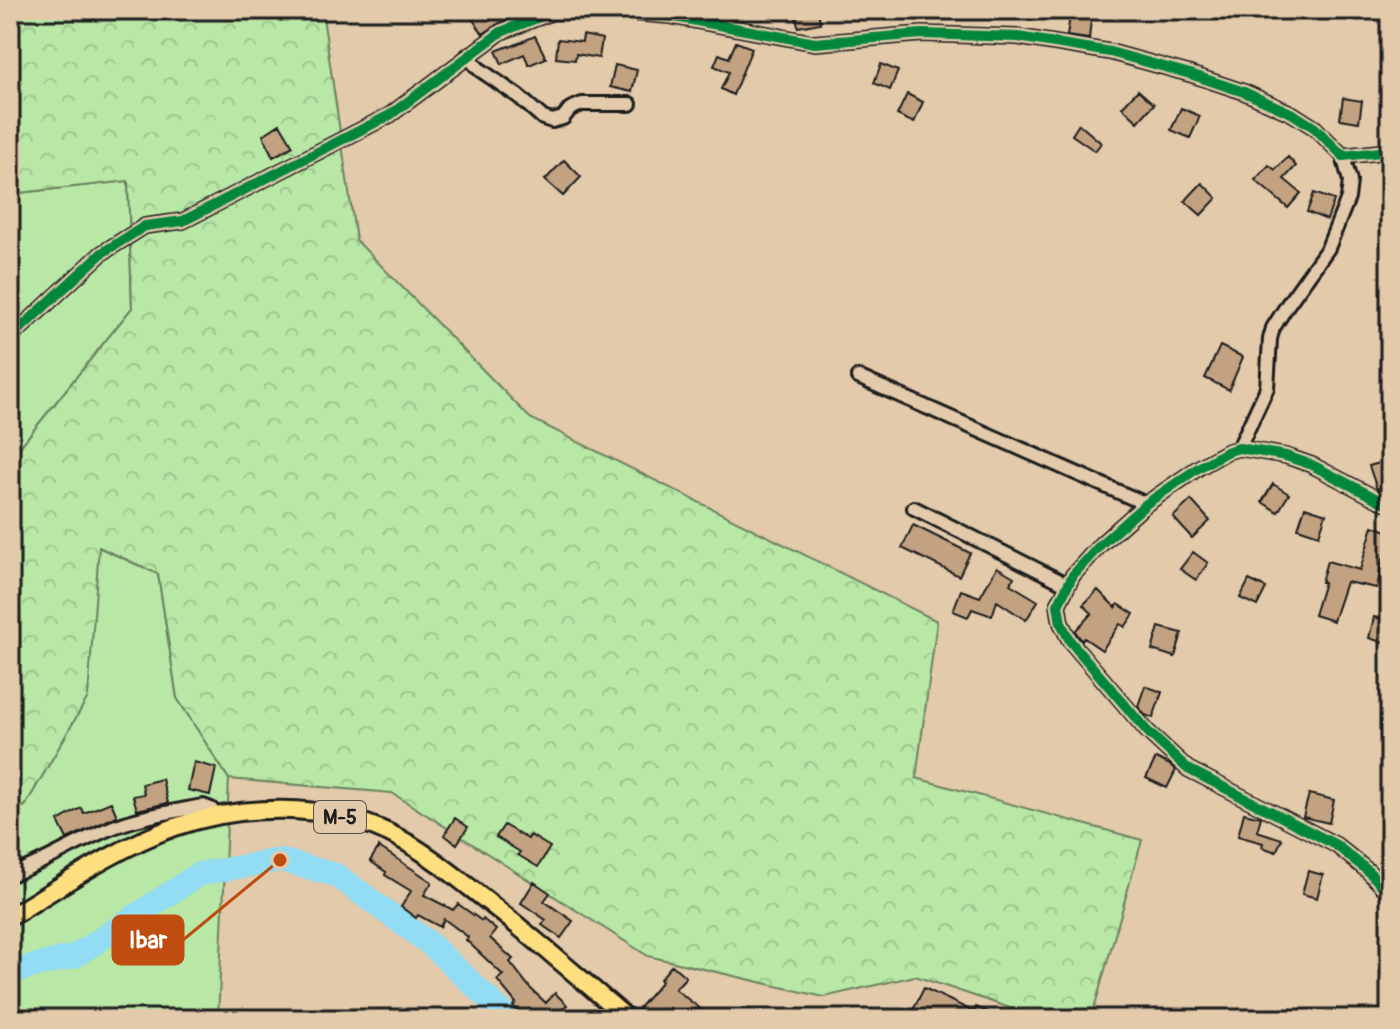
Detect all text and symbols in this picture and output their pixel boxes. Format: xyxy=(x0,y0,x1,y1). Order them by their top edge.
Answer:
road number: M-5 xyxy=(314,801,366,833)
callout: Ibar xyxy=(113,916,183,964)
text: Ibar xyxy=(129,926,168,955)

